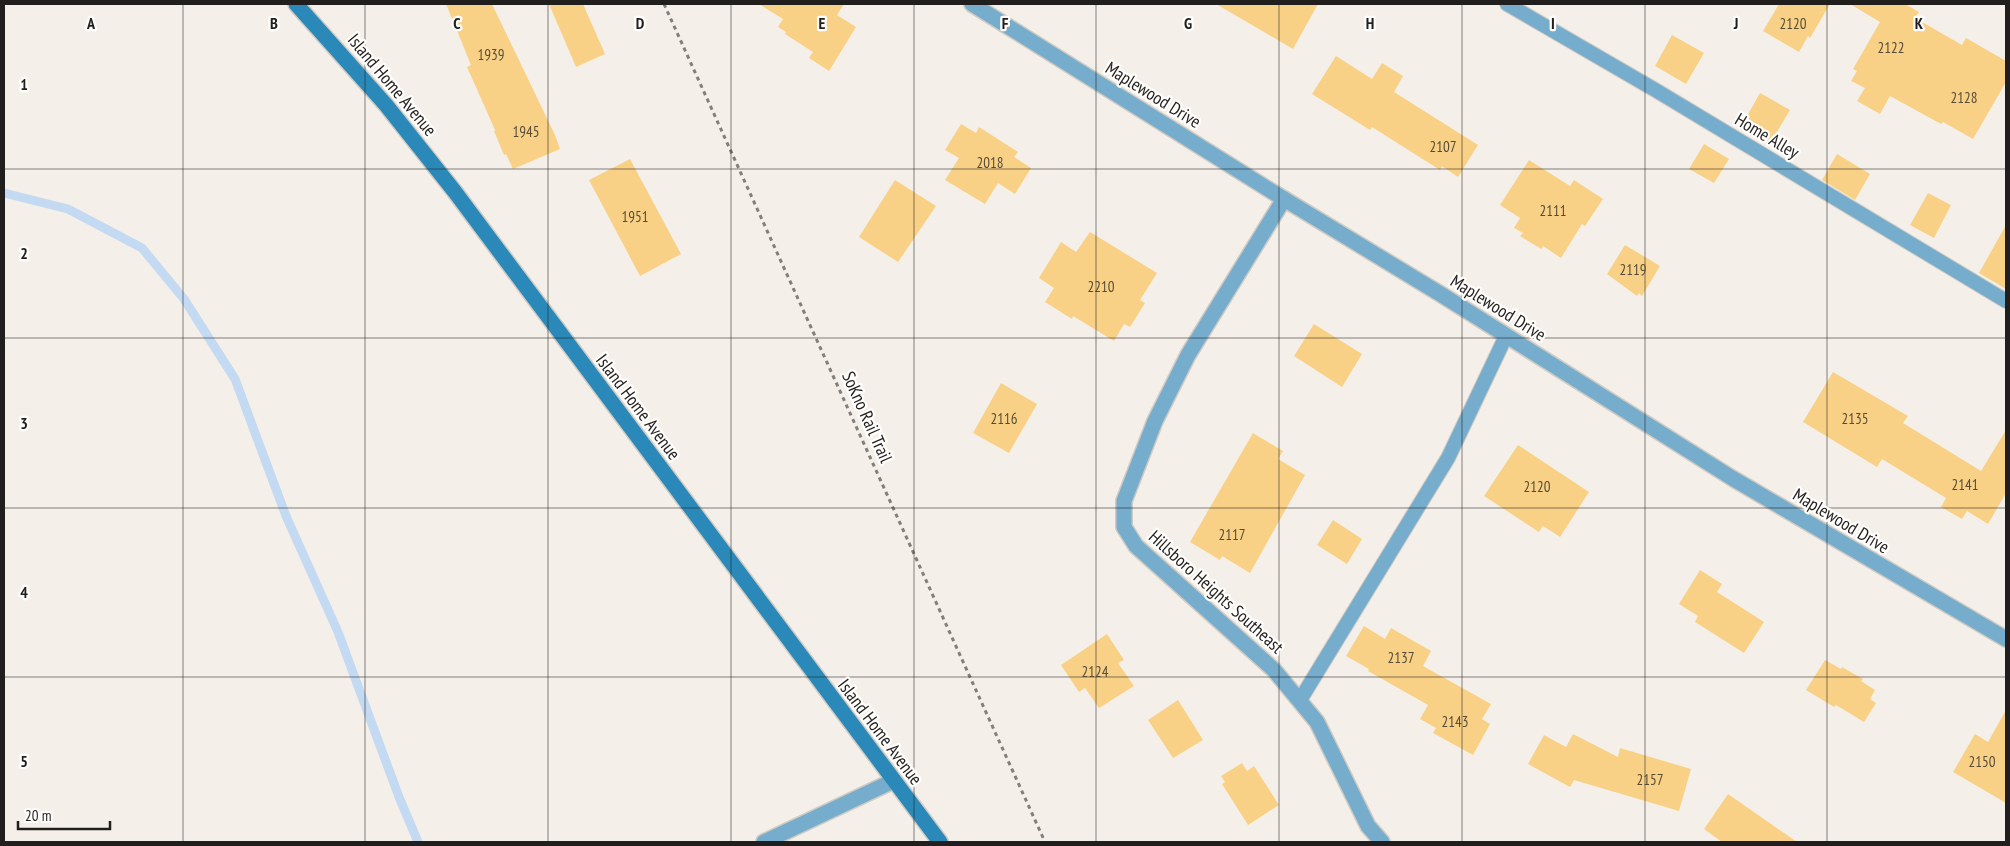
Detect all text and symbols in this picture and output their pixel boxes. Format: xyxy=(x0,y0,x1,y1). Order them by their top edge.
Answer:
text: A xyxy=(86,13,96,33)
text: B xyxy=(270,13,278,33)
text: C xyxy=(453,13,461,33)
text: D xyxy=(636,13,645,33)
text: E xyxy=(819,13,826,33)
text: F xyxy=(1002,13,1009,33)
text: G xyxy=(1184,13,1192,33)
text: H xyxy=(1366,13,1374,33)
text: I xyxy=(1551,13,1555,33)
text: J xyxy=(1733,13,1738,33)
text: K xyxy=(1915,13,1924,33)
house number: 2120 xyxy=(1779,14,1807,33)
street label: Island Home Avenue xyxy=(343,29,442,141)
house number: 2122 xyxy=(1877,38,1905,57)
house number: 1939 xyxy=(477,45,505,64)
street label: Maplewood Drive xyxy=(1101,56,1205,133)
text: 1 xyxy=(20,74,28,94)
house number: 2128 xyxy=(1950,88,1978,107)
street label: Home Alley xyxy=(1731,108,1804,164)
house number: 1945 xyxy=(512,122,540,141)
house number: 2107 xyxy=(1429,137,1457,156)
house number: 2018 xyxy=(976,153,1004,172)
house number: 2111 xyxy=(1539,201,1567,220)
house number: 1951 xyxy=(621,207,649,226)
text: 2 xyxy=(20,243,28,263)
house number: 2119 xyxy=(1619,260,1647,279)
street label: Maplewood Drive xyxy=(1446,269,1550,346)
house number: 2210 xyxy=(1087,277,1115,296)
street label: Island Home Avenue xyxy=(591,349,686,464)
street label: SoKno Rail Trail xyxy=(837,368,898,467)
house number: 2116 xyxy=(990,409,1018,428)
house number: 2135 xyxy=(1841,409,1869,428)
text: 3 xyxy=(20,413,28,433)
house number: 2141 xyxy=(1951,475,1979,494)
house number: 2120 xyxy=(1523,477,1551,496)
street label: Maplewood Drive xyxy=(1789,483,1894,558)
street label: Hillsboro Heights Southeast xyxy=(1144,525,1289,658)
house number: 2117 xyxy=(1218,525,1246,544)
text: 4 xyxy=(20,582,28,602)
house number: 2137 xyxy=(1387,648,1415,667)
house number: 2124 xyxy=(1081,662,1109,681)
street label: Island Home Avenue xyxy=(833,674,928,789)
house number: 2143 xyxy=(1441,712,1469,731)
text: 5 xyxy=(20,751,28,771)
house number: 2150 xyxy=(1968,752,1996,771)
house number: 2157 xyxy=(1636,770,1664,789)
scale bar xyxy=(18,798,110,830)
text: 20 m xyxy=(25,806,51,825)

